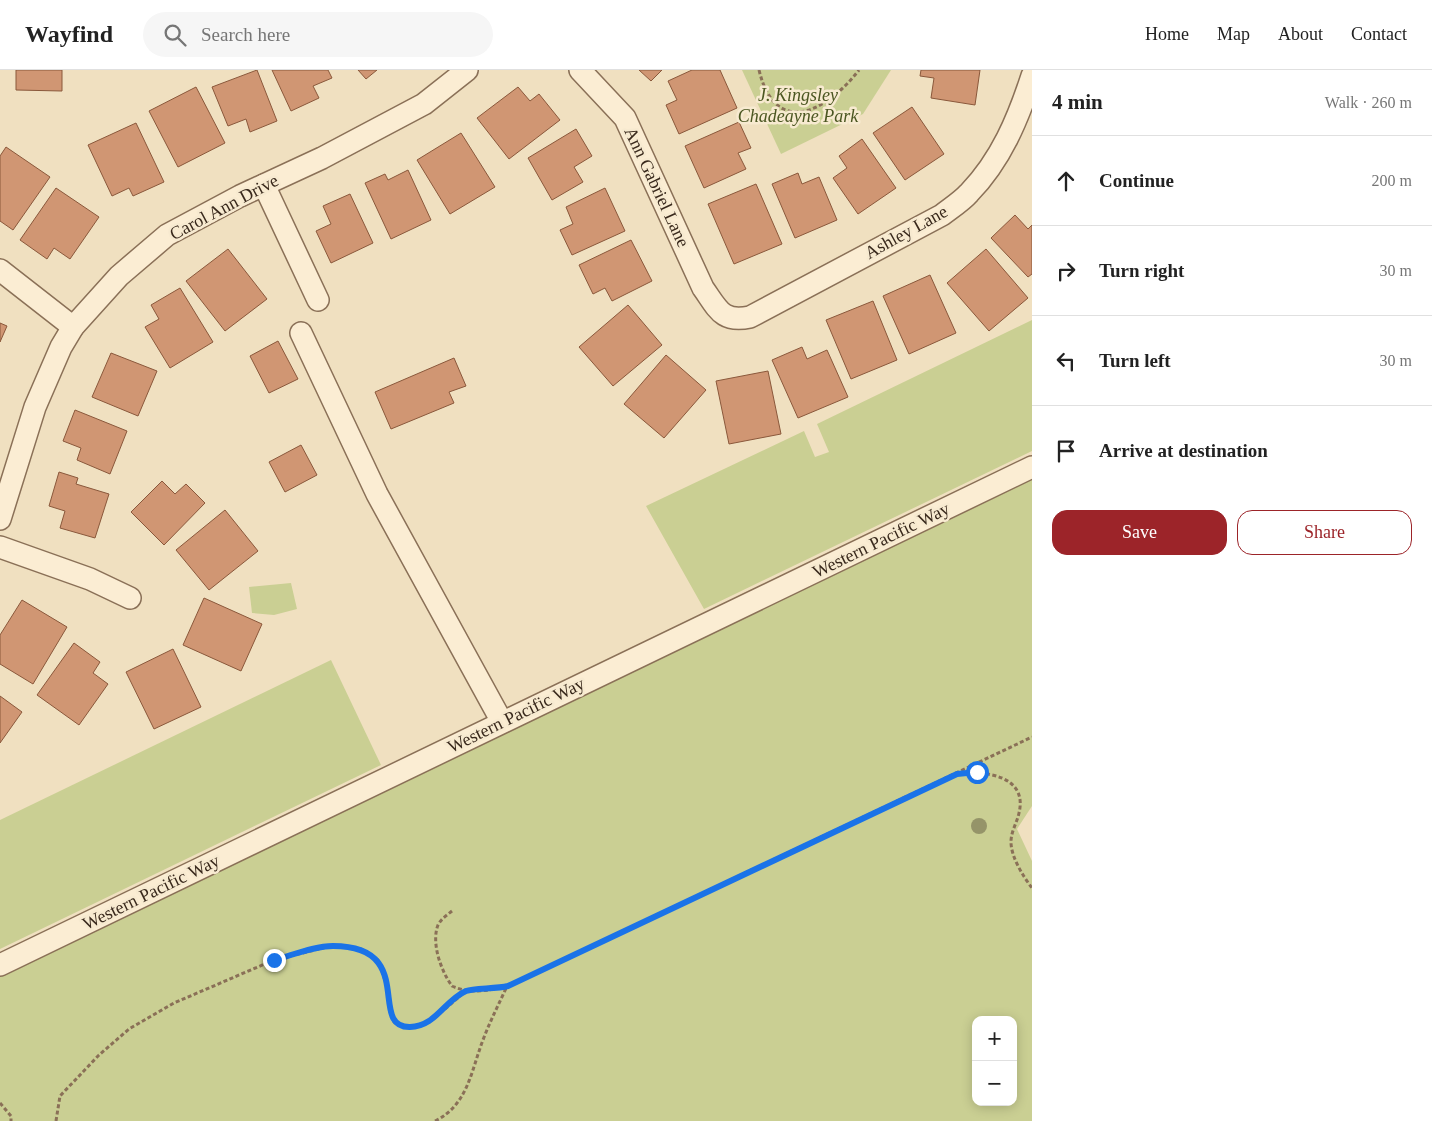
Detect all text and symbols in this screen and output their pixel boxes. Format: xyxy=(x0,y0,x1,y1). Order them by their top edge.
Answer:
search box xyxy=(143,12,493,57)
text: Wayfind xyxy=(25,21,113,47)
icon: search xyxy=(161,21,189,49)
text: Search here xyxy=(201,24,290,45)
text: Home xyxy=(1145,24,1189,44)
text: Map xyxy=(1217,24,1250,44)
text: About xyxy=(1278,24,1323,44)
text: Contact xyxy=(1351,24,1407,44)
park label: J. Kingsley Chadeayne Park xyxy=(738,85,859,126)
text: 4 min xyxy=(1052,90,1103,114)
text: Walk · 260 m xyxy=(1325,94,1412,111)
street label: Ann Gabriel Lane xyxy=(620,124,694,250)
icon: ahead xyxy=(1052,167,1080,195)
street label: Carol Ann Drive xyxy=(166,170,282,244)
text: Continue xyxy=(1099,170,1174,191)
text: 200 m xyxy=(1372,172,1412,189)
street label: Ashley Lane xyxy=(861,201,951,263)
icon: right xyxy=(1052,257,1080,285)
text: Turn right xyxy=(1099,260,1184,281)
text: 30 m xyxy=(1380,262,1412,279)
icon: left xyxy=(1052,347,1080,375)
text: Turn left xyxy=(1099,350,1171,371)
text: 30 m xyxy=(1380,352,1412,369)
icon: arrive xyxy=(1052,437,1080,465)
text: Arrive at destination xyxy=(1099,440,1268,461)
street label: Western Pacific Way xyxy=(809,498,953,582)
button: Save xyxy=(1052,510,1227,555)
button: Share xyxy=(1237,510,1412,555)
street label: Western Pacific Way xyxy=(444,673,588,757)
route start xyxy=(966,761,989,784)
street label: Western Pacific Way xyxy=(79,850,223,934)
route end xyxy=(263,949,286,972)
map controls xyxy=(972,1016,1017,1106)
button: + xyxy=(972,1016,1017,1061)
button: − xyxy=(972,1061,1017,1106)

